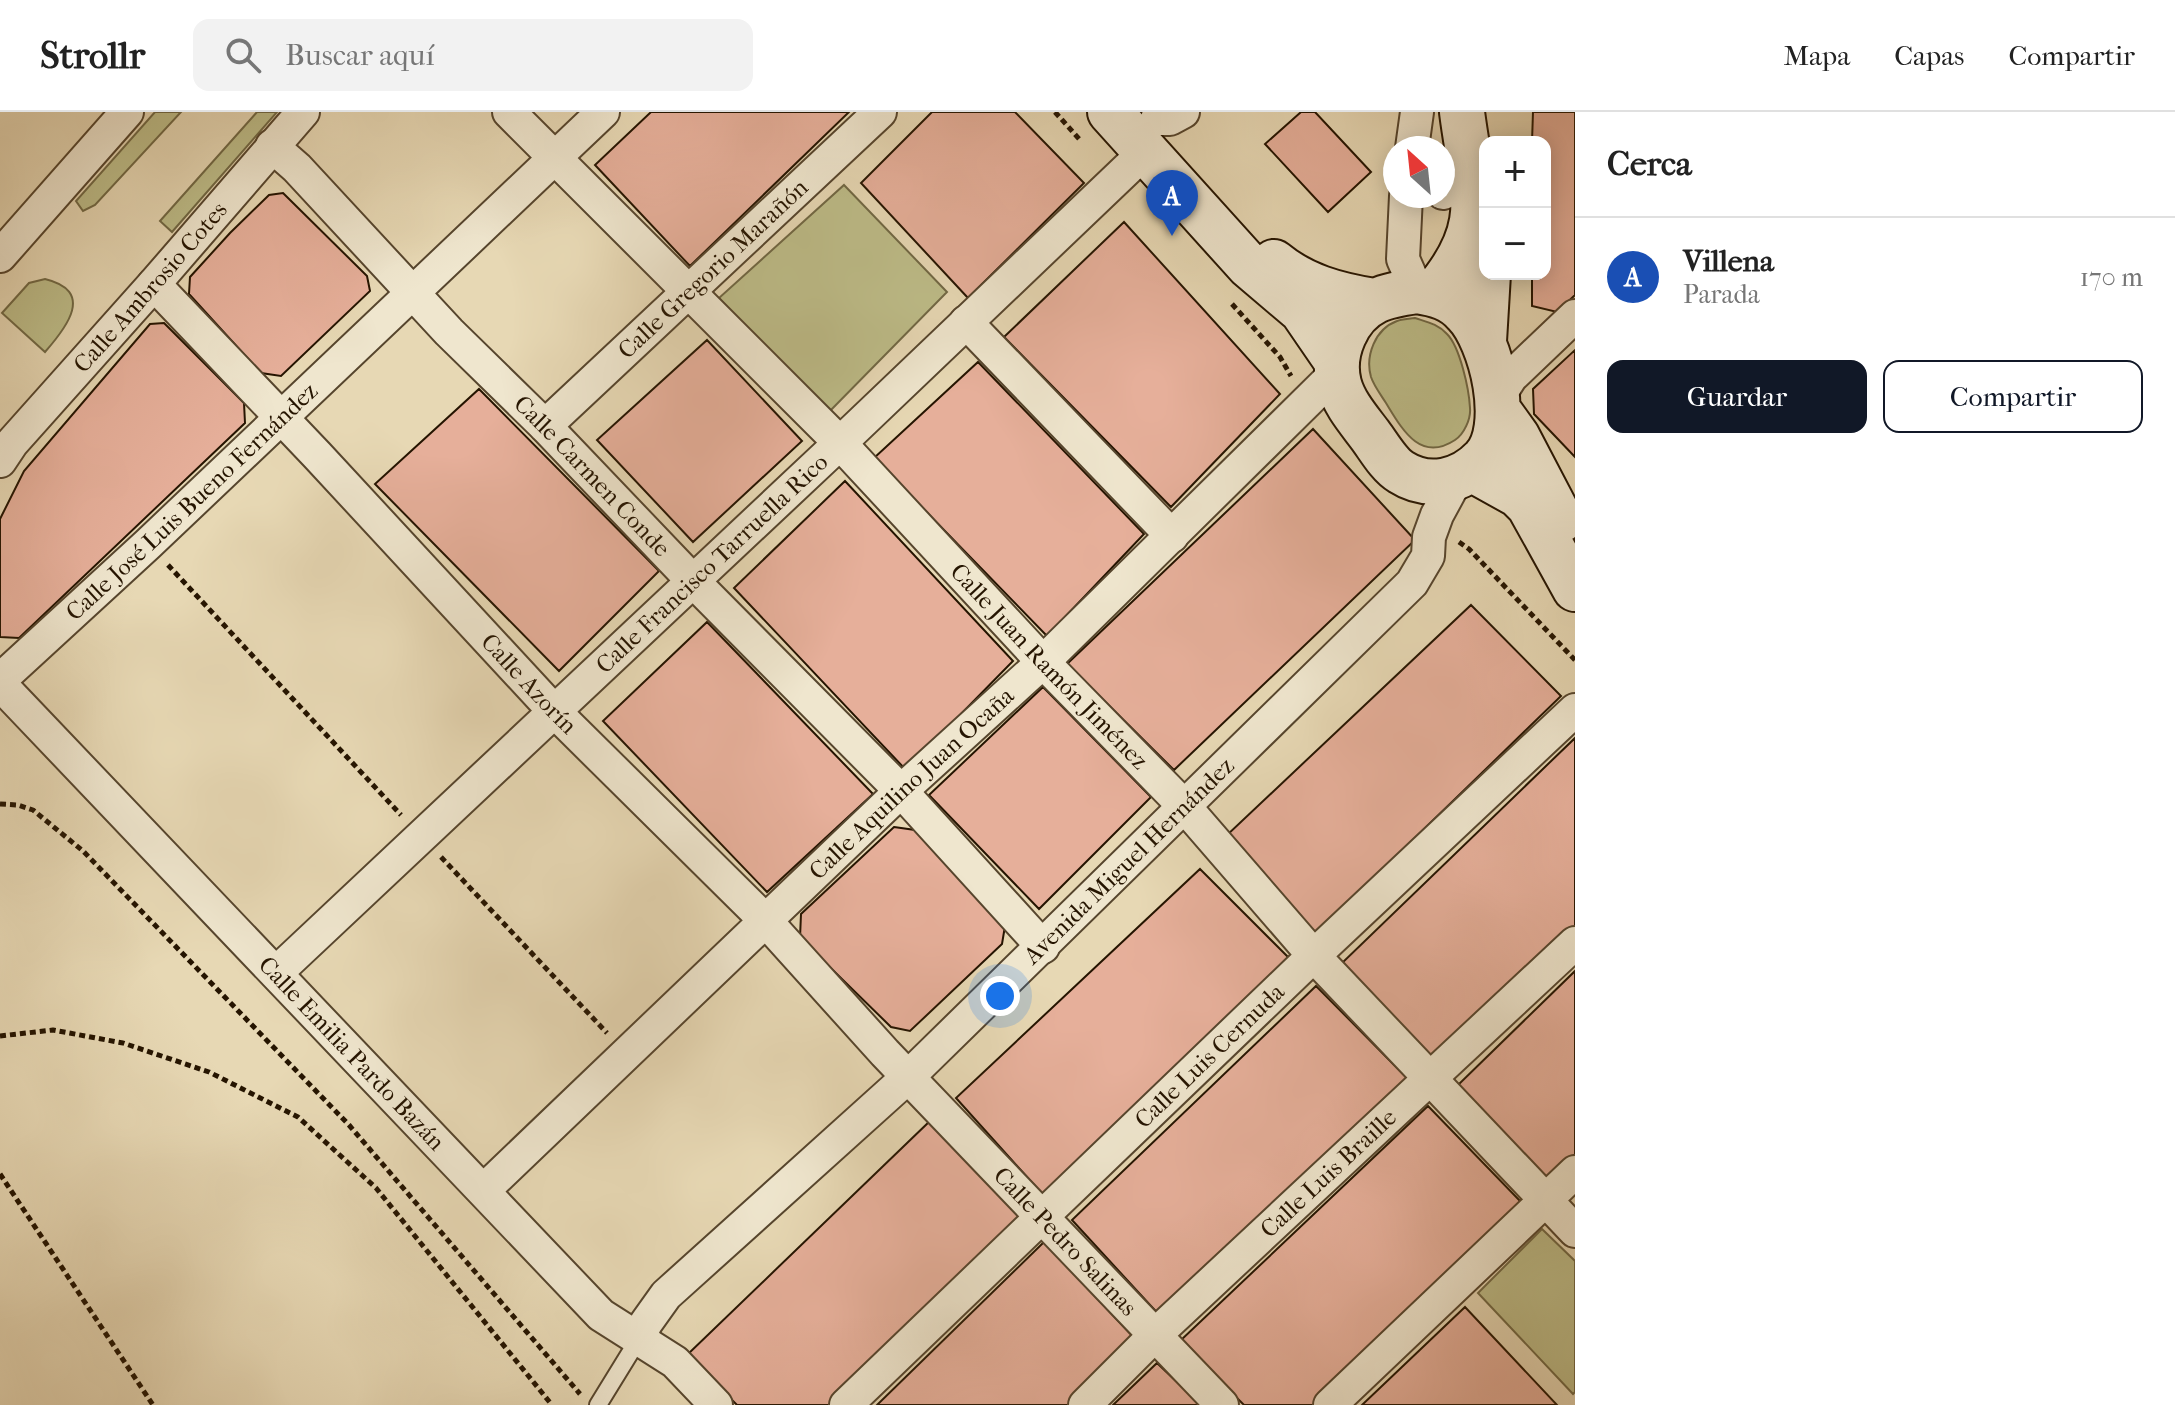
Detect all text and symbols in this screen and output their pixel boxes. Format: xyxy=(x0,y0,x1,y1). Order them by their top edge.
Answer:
search box xyxy=(193,19,753,91)
text: Strollr xyxy=(40,33,145,78)
icon: search xyxy=(221,33,265,77)
text: Buscar aquí xyxy=(285,38,434,73)
text: Mapa xyxy=(1783,39,1850,72)
text: Capas xyxy=(1894,39,1964,72)
text: Compartir xyxy=(2008,39,2135,72)
north arrow xyxy=(1383,136,1455,208)
map controls xyxy=(1479,136,1551,280)
button: + xyxy=(1479,136,1551,208)
text: Cerca xyxy=(1607,144,1692,184)
pin: A xyxy=(1146,170,1198,236)
street label: Calle Gregorio Marañón xyxy=(612,173,814,364)
street label: Calle Ambrosio Cotes xyxy=(68,196,233,378)
button: − xyxy=(1479,208,1551,280)
text: Villena xyxy=(1683,244,1774,279)
text: A xyxy=(1625,262,1641,293)
text: 170 m xyxy=(2080,262,2143,293)
text: Parada xyxy=(1683,279,1760,310)
button: Guardar xyxy=(1607,360,1867,433)
button: Compartir xyxy=(1883,360,2143,433)
street label: Calle José Luis Bueno Fernández xyxy=(60,376,323,626)
street label: Calle Carmen Conde xyxy=(508,390,676,562)
street label: Calle Francisco Tarruella Rico xyxy=(590,448,833,679)
street label: Calle Juan Ramón Jiménez xyxy=(945,557,1154,775)
street label: Calle Azorín xyxy=(475,628,583,740)
street label: Calle Aquilino Juan Ocaña xyxy=(803,681,1020,885)
street label: Avenida Miguel Hernández xyxy=(1017,751,1240,970)
street label: Calle Emilia Pardo Bazán xyxy=(253,950,451,1156)
your location xyxy=(980,976,1020,1016)
street label: Calle Luis Cernuda xyxy=(1129,977,1291,1134)
street label: Calle Luis Braille xyxy=(1255,1103,1402,1243)
street label: Calle Pedro Salinas xyxy=(988,1161,1143,1322)

